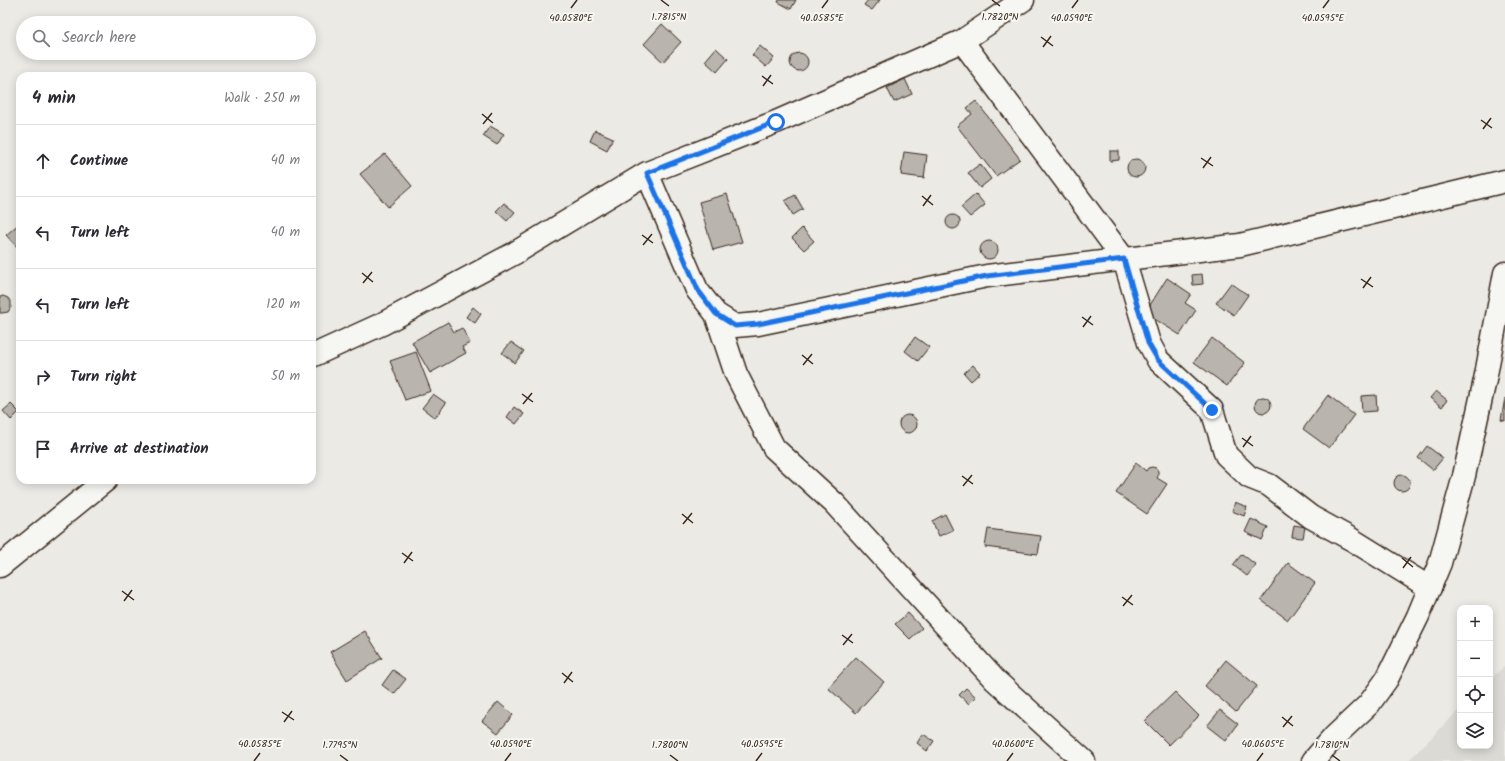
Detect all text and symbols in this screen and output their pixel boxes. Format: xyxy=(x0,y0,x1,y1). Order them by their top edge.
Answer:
text: 1.7815°N xyxy=(652,9,687,25)
text: 1.7820°N xyxy=(981,9,1019,25)
text: 40.0580°E xyxy=(549,10,594,26)
text: 40.0585°E xyxy=(800,10,845,26)
text: 40.0590°E xyxy=(1051,10,1094,26)
text: 40.0595°E xyxy=(1302,10,1346,26)
search box xyxy=(16,16,316,60)
text: Search here xyxy=(62,26,136,50)
icon: search xyxy=(30,27,52,49)
text: 4 min xyxy=(32,85,76,112)
text: Walk · 250 m xyxy=(224,88,300,109)
route start xyxy=(767,113,785,131)
text: Continue xyxy=(70,149,128,173)
icon: ahead xyxy=(32,150,54,172)
text: 40 m xyxy=(271,150,300,171)
text: Turn left xyxy=(70,221,130,245)
icon: left xyxy=(32,222,54,244)
text: 40 m xyxy=(271,222,300,243)
text: Turn left xyxy=(70,293,130,317)
icon: left xyxy=(32,294,54,316)
text: 120 m xyxy=(266,294,300,315)
text: Turn right xyxy=(70,365,137,389)
icon: right xyxy=(32,366,54,388)
text: 50 m xyxy=(271,366,300,387)
route end xyxy=(1203,401,1221,419)
text: Arrive at destination xyxy=(70,437,209,461)
icon: arrive xyxy=(32,438,54,460)
map controls xyxy=(1457,605,1493,749)
button: + xyxy=(1457,605,1493,641)
button: − xyxy=(1457,641,1493,677)
button: locate xyxy=(1457,677,1493,713)
button: layers xyxy=(1457,713,1493,749)
text: 40.0585°E xyxy=(238,736,283,752)
text: 40.0590°E xyxy=(490,736,533,752)
text: 40.0595°E xyxy=(741,736,785,752)
text: 40.0600°E xyxy=(992,736,1035,752)
text: 40.0605°E xyxy=(1241,736,1286,752)
text: 1.7795°N xyxy=(322,737,358,753)
text: 1.7800°N xyxy=(652,737,688,753)
text: 1.7810°N xyxy=(1315,737,1349,753)

